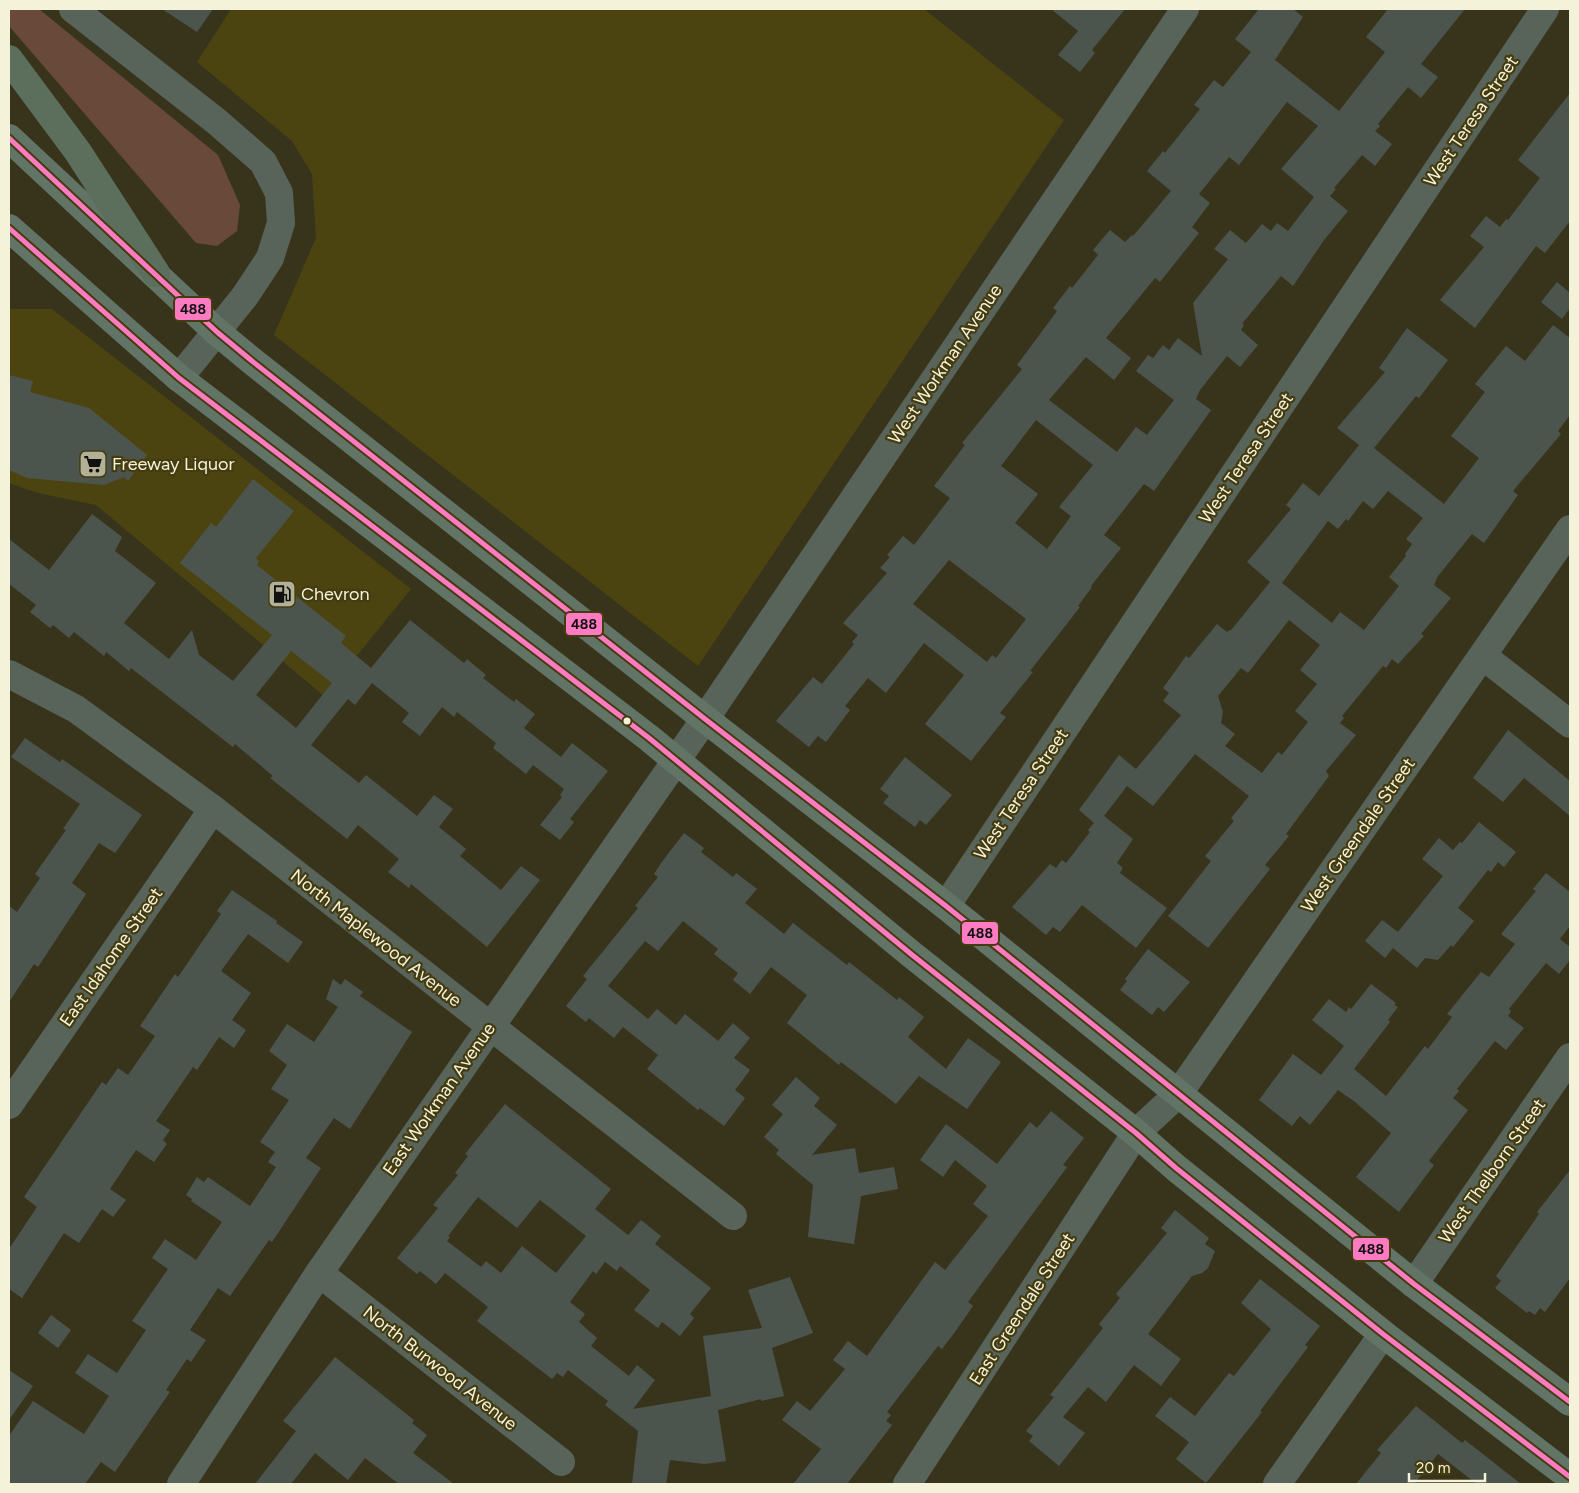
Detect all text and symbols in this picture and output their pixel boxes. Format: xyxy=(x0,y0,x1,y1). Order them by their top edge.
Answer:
street label: West Teresa Street xyxy=(1419,51,1523,191)
street label: West Workman Avenue xyxy=(883,280,1007,448)
line badge: 488 xyxy=(174,297,212,321)
text: 488 xyxy=(180,301,206,318)
street label: West Teresa Street xyxy=(1194,388,1298,528)
supermarket icon: Freeway Liquor xyxy=(78,449,108,479)
place label: Freeway Liquor xyxy=(112,453,234,475)
fuel station icon: Chevron xyxy=(267,579,297,609)
place label: Chevron xyxy=(301,583,370,605)
line badge: 488 xyxy=(565,612,603,636)
text: 488 xyxy=(571,616,597,633)
unlabelled marker xyxy=(622,716,632,726)
street label: West Teresa Street xyxy=(969,724,1073,864)
street label: West Greendale Street xyxy=(1296,753,1420,917)
street label: North Maplewood Avenue xyxy=(286,864,466,1012)
street label: East Idahome Street xyxy=(55,883,167,1031)
line badge: 488 xyxy=(961,921,999,945)
text: 488 xyxy=(967,925,993,942)
street label: East Workman Avenue xyxy=(378,1018,500,1180)
street label: West Thelborn Street xyxy=(1434,1094,1550,1248)
street label: East Greendale Street xyxy=(964,1229,1080,1389)
line badge: 488 xyxy=(1352,1237,1390,1261)
text: 488 xyxy=(1358,1241,1384,1258)
street label: North Burwood Avenue xyxy=(359,1301,522,1435)
scale bar xyxy=(1409,1450,1485,1482)
text: 20 m xyxy=(1416,1459,1450,1477)

